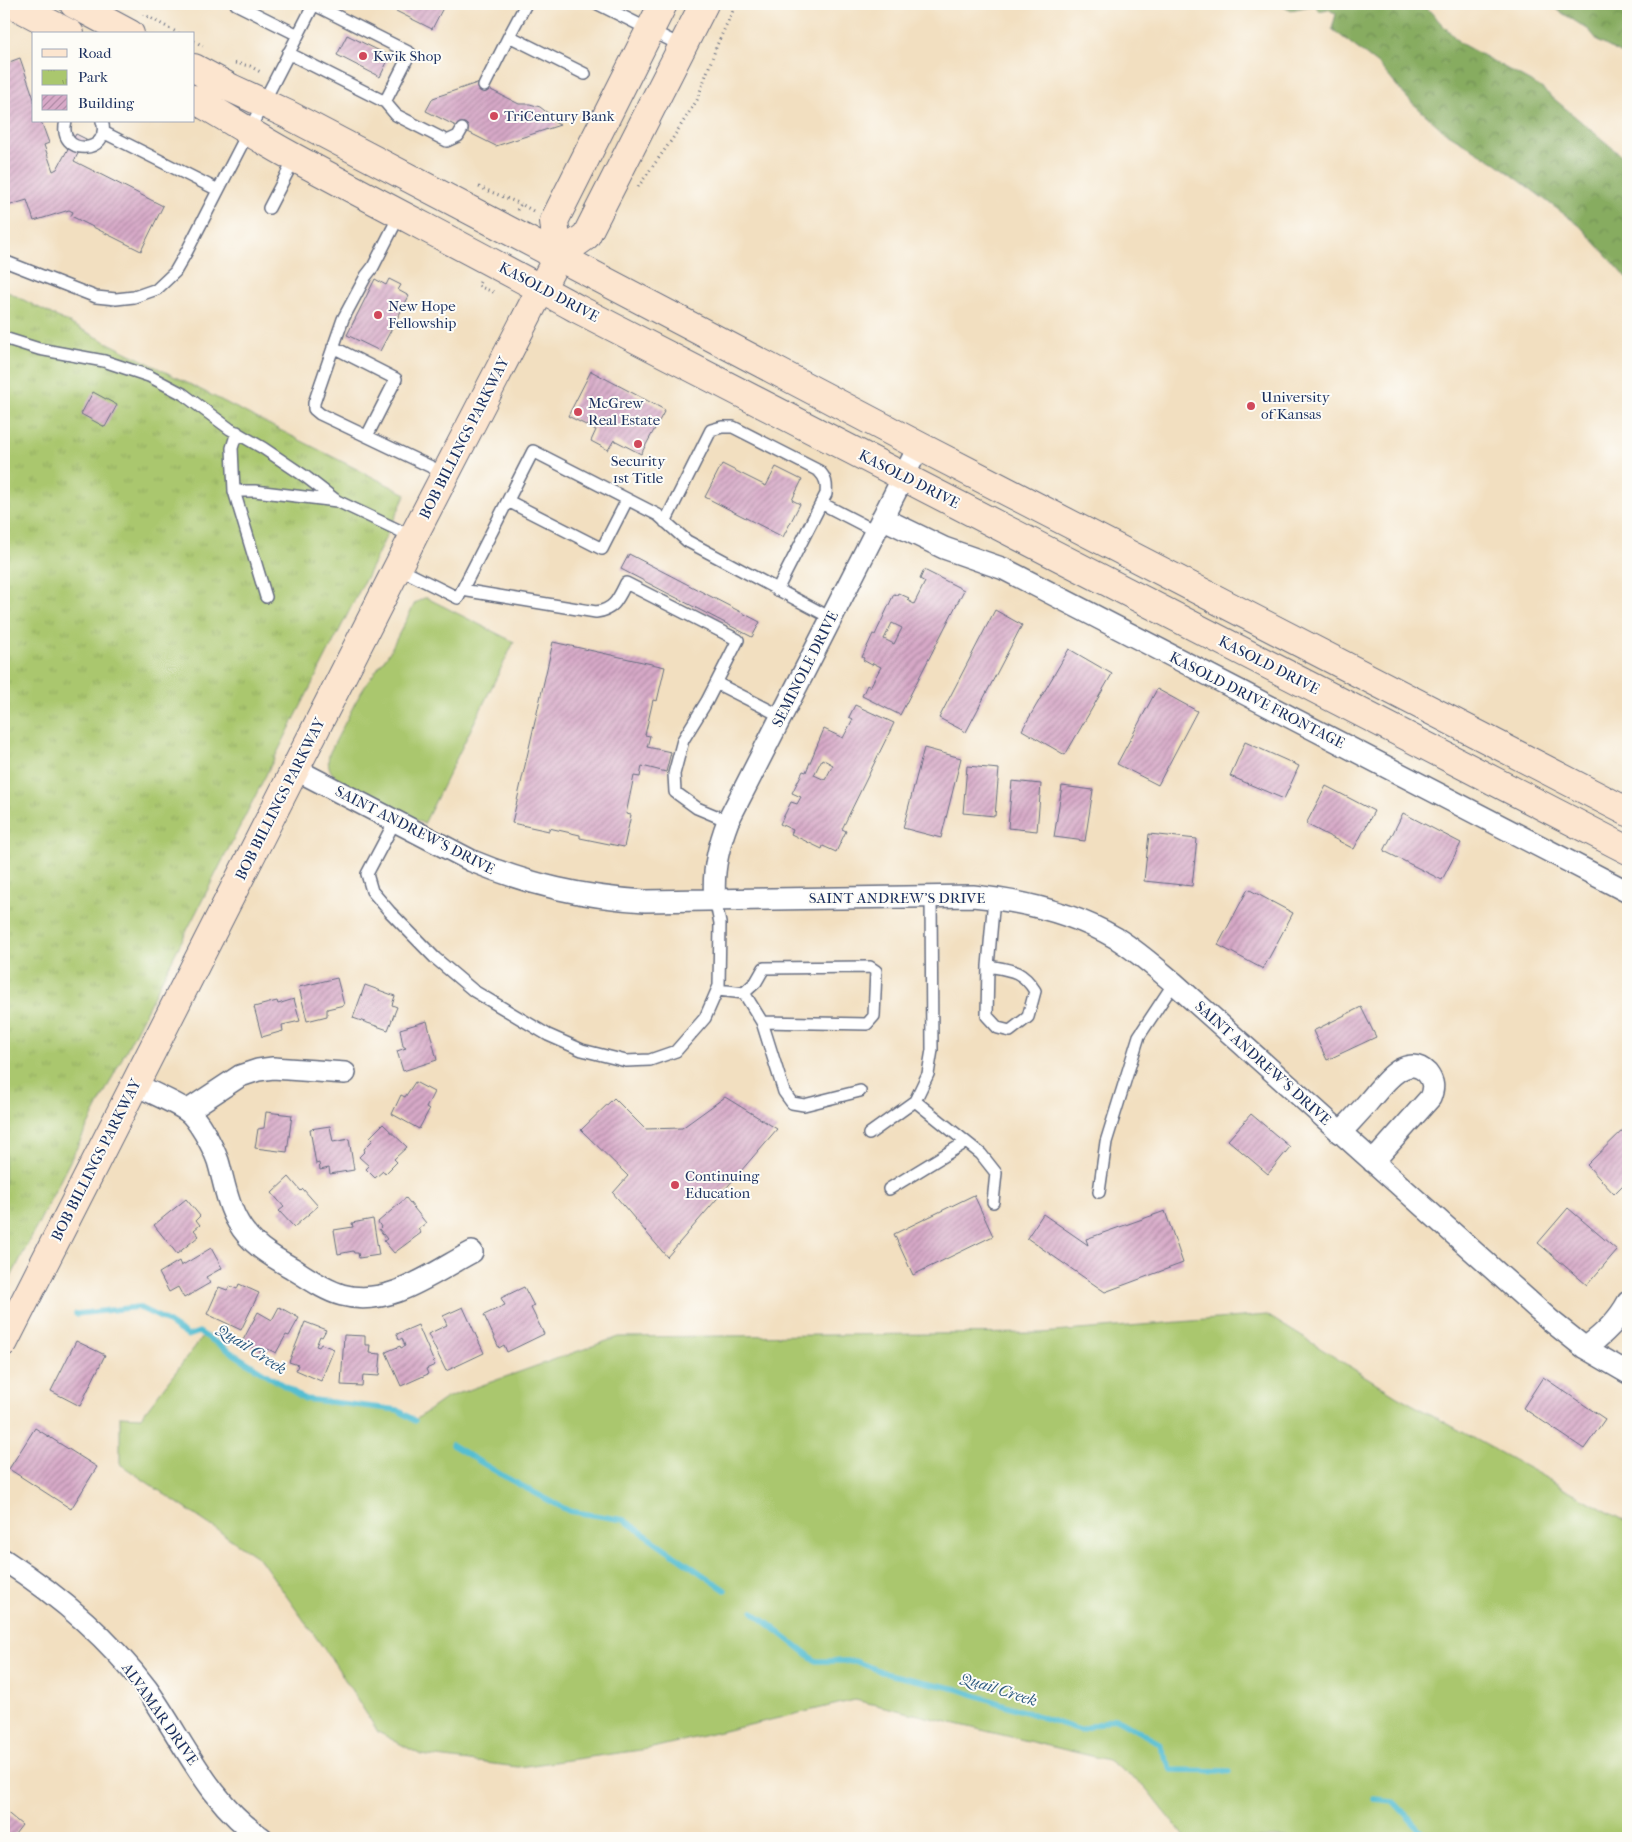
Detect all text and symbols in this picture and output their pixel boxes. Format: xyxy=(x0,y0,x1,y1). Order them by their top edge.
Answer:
legend xyxy=(32,32,195,122)
text: Road xyxy=(78,44,112,62)
place label: Kwik Shop xyxy=(373,47,441,65)
marker: Kwik Shop xyxy=(357,50,369,62)
text: Park xyxy=(78,68,108,86)
text: Building xyxy=(78,94,135,112)
place label: TriCentury Bank xyxy=(504,107,615,125)
marker: TriCentury Bank xyxy=(488,110,500,122)
street label: KASOLD DRIVE xyxy=(496,258,602,326)
place label: New Hope Fellowship xyxy=(388,297,456,332)
marker: New Hope Fellowship xyxy=(372,309,384,321)
street label: BOB BILLINGS PARKWAY xyxy=(415,353,513,522)
place label: University of Kansas xyxy=(1261,388,1331,423)
place label: McGrew Real Estate xyxy=(588,394,661,429)
marker: University of Kansas xyxy=(1245,400,1257,412)
marker: McGrew Real Estate xyxy=(572,406,584,418)
marker: Security 1st Title xyxy=(632,438,644,450)
street label: KASOLD DRIVE xyxy=(856,446,962,512)
place label: Security 1st Title xyxy=(611,452,666,487)
street label: SEMINOLE DRIVE xyxy=(768,608,842,730)
street label: KASOLD DRIVE xyxy=(1216,632,1322,698)
street label: KASOLD DRIVE FRONTAGE xyxy=(1166,648,1348,752)
street label: BOB BILLINGS PARKWAY xyxy=(231,714,329,883)
street label: SAINT ANDREW'S DRIVE xyxy=(332,782,498,878)
street label: SAINT ANDREW'S DRIVE xyxy=(809,889,985,907)
street label: SAINT ANDREW'S DRIVE xyxy=(1191,997,1335,1129)
street label: BOB BILLINGS PARKWAY xyxy=(47,1075,145,1244)
place label: Continuing Education xyxy=(685,1167,760,1202)
marker: Continuing Education xyxy=(669,1179,681,1191)
water label: Quail Creek xyxy=(212,1319,290,1379)
street label: ALVAMAR DRIVE xyxy=(117,1659,202,1769)
water label: Quail Creek xyxy=(957,1667,1040,1711)

